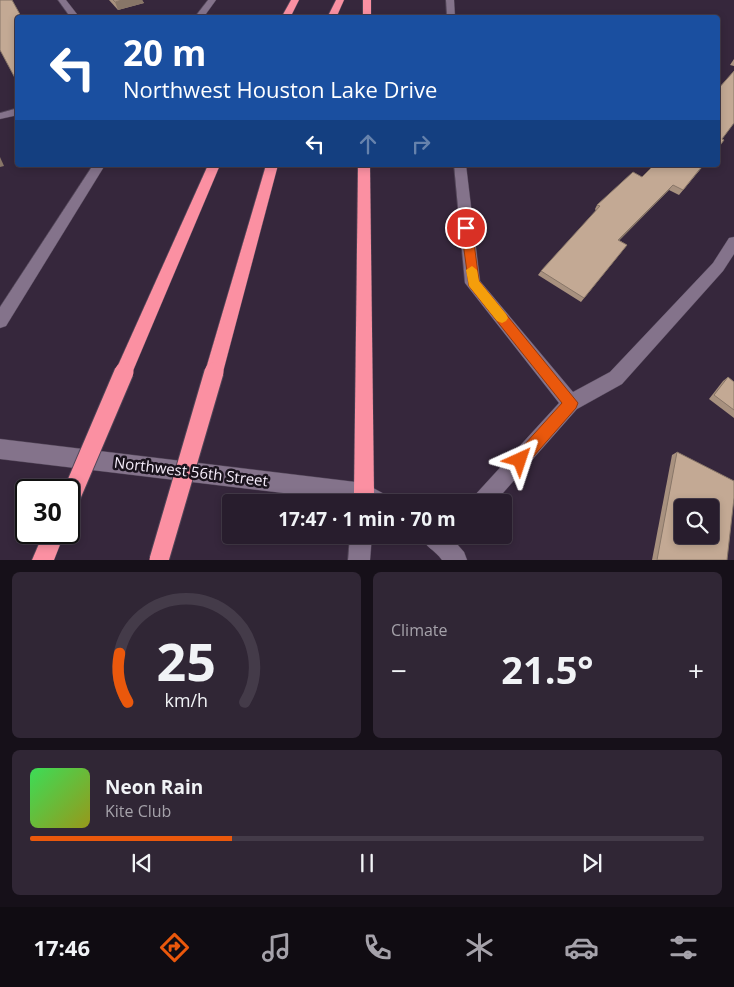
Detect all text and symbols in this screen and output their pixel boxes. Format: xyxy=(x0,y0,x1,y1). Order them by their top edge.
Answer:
text: 20 m xyxy=(123,29,206,76)
icon: left xyxy=(40,35,105,100)
text: Northwest Houston Lake Drive xyxy=(123,74,437,104)
icon: left xyxy=(301,130,329,158)
icon: ahead xyxy=(354,130,382,158)
icon: right xyxy=(407,130,435,158)
pin xyxy=(445,207,487,249)
icon: arrive xyxy=(452,214,480,242)
position arrow xyxy=(493,433,545,485)
street label: Northwest 56th Street xyxy=(113,452,269,490)
speed limit sign: 30 xyxy=(15,479,80,544)
map controls xyxy=(674,499,719,544)
button: search xyxy=(674,499,719,544)
text: 17:47 · 1 min · 70 m xyxy=(278,506,456,532)
text: Climate xyxy=(391,619,448,641)
text: 25 xyxy=(157,625,216,696)
text: 21.5° xyxy=(501,643,594,695)
text: − xyxy=(391,651,407,689)
text: + xyxy=(688,651,704,689)
text: km/h xyxy=(165,688,208,712)
text: Neon Rain xyxy=(105,774,203,800)
text: Kite Club xyxy=(105,800,171,822)
icon: previous xyxy=(128,849,156,877)
icon: pause xyxy=(353,849,381,877)
icon: next xyxy=(578,849,606,877)
icon: directions xyxy=(157,930,192,965)
icon: music xyxy=(259,930,294,965)
icon: phone xyxy=(360,930,395,965)
icon: climate xyxy=(462,930,497,965)
icon: car xyxy=(564,930,599,965)
icon: filters xyxy=(666,930,701,965)
text: 17:46 xyxy=(33,932,90,962)

